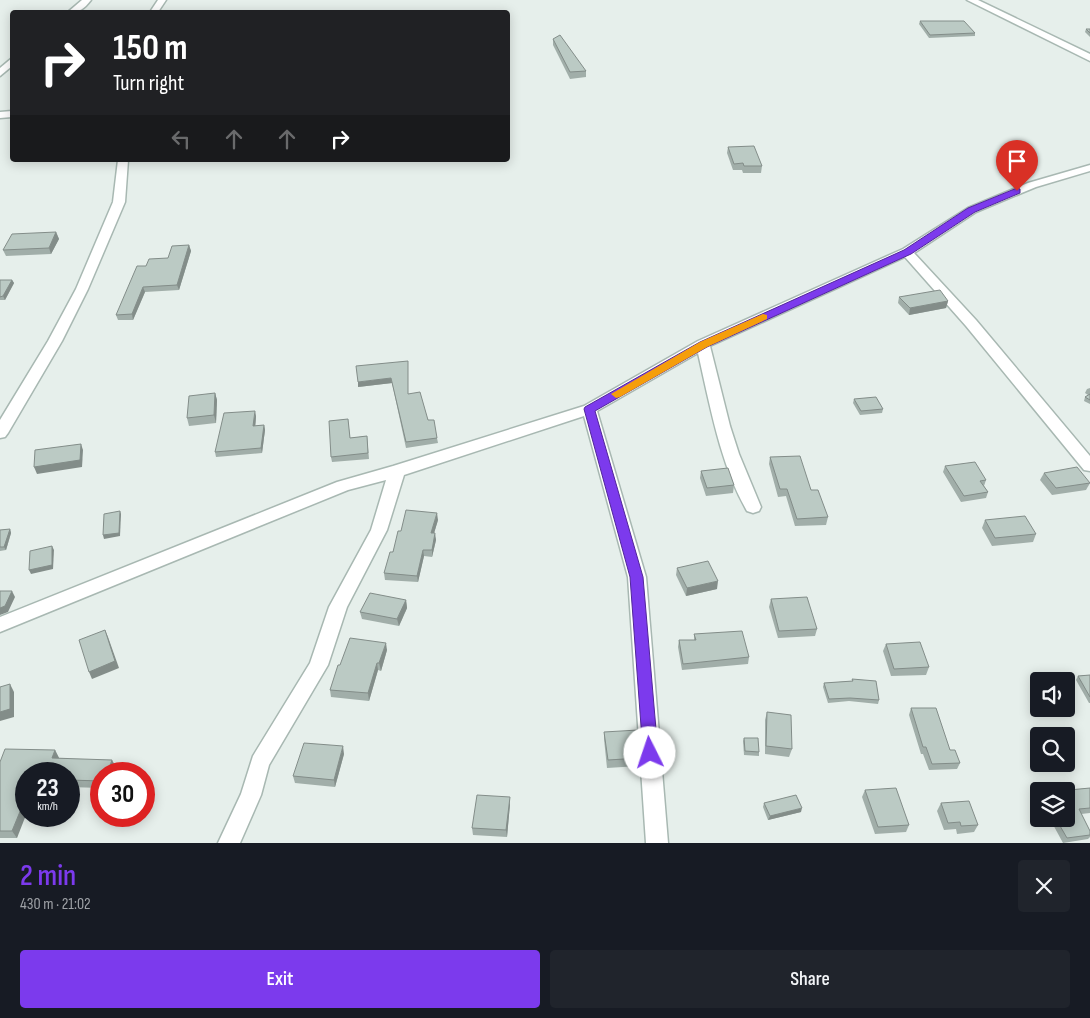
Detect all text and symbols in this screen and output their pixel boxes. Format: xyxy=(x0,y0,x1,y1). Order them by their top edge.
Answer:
text: 150 m xyxy=(113,27,187,70)
icon: right xyxy=(30,30,95,95)
text: Turn right xyxy=(113,70,184,97)
icon: left xyxy=(167,125,195,153)
icon: ahead xyxy=(220,125,248,153)
icon: ahead xyxy=(273,125,301,153)
icon: right xyxy=(326,125,354,153)
pin xyxy=(996,140,1038,191)
icon: arrive xyxy=(1003,147,1031,175)
map controls xyxy=(1030,672,1075,827)
button: sound xyxy=(1030,672,1075,717)
position arrow xyxy=(623,726,675,778)
button: search xyxy=(1030,727,1075,772)
speed limit sign: 30 xyxy=(90,762,155,827)
text: 23 xyxy=(36,773,59,804)
button: layers xyxy=(1030,782,1075,827)
text: km/h xyxy=(37,799,58,814)
text: 2 min xyxy=(20,858,76,894)
button: close xyxy=(1018,860,1070,912)
text: 430 m · 21:02 xyxy=(20,895,91,914)
button: Exit xyxy=(20,950,540,1008)
button: Share xyxy=(550,950,1070,1008)

